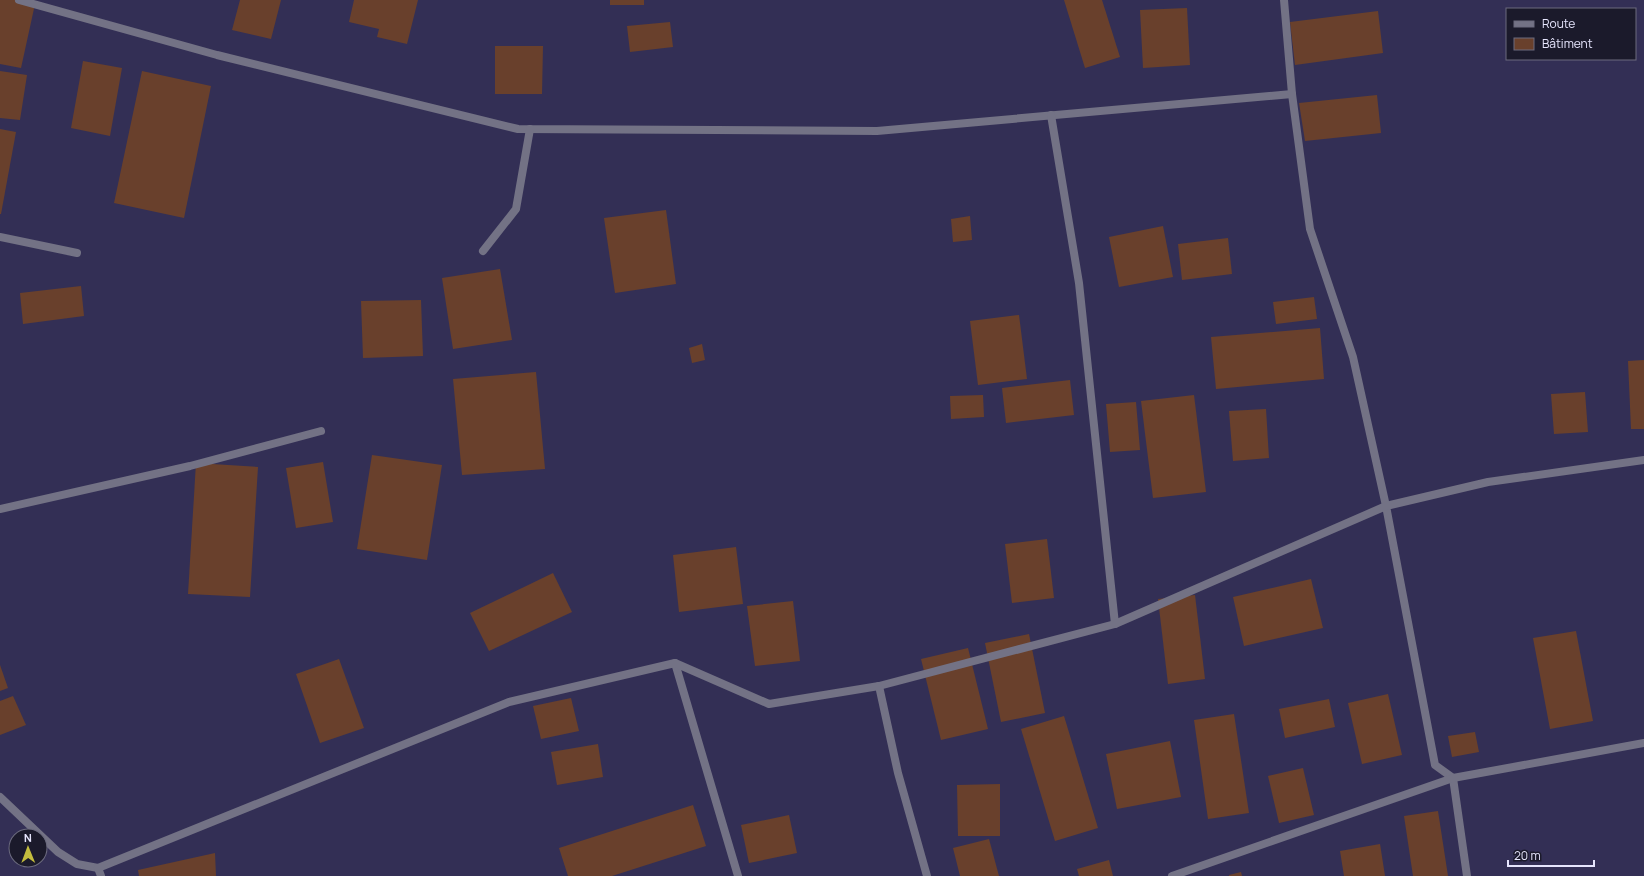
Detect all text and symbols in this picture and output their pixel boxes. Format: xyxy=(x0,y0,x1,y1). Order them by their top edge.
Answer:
legend xyxy=(1506,8,1636,60)
text: Route xyxy=(1542,15,1575,32)
text: Bâtiment xyxy=(1542,35,1593,52)
north arrow xyxy=(8,828,48,868)
text: N xyxy=(24,830,32,845)
scale bar xyxy=(1508,842,1594,868)
text: 20 m xyxy=(1514,847,1541,864)

